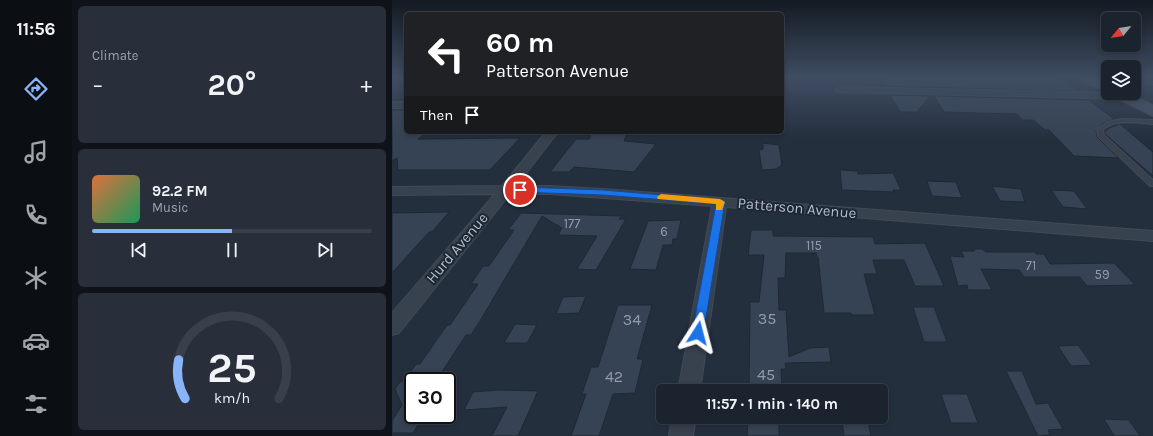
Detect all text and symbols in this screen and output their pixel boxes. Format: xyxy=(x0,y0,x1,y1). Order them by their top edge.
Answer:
north arrow xyxy=(1101,12,1141,52)
map controls xyxy=(1101,12,1141,100)
text: 11:56 xyxy=(16,18,56,40)
text: 60 m xyxy=(486,26,554,59)
icon: left xyxy=(420,28,472,80)
text: Climate xyxy=(92,48,138,63)
text: Patterson Avenue xyxy=(486,60,629,82)
button: layers xyxy=(1101,60,1141,100)
text: 20° xyxy=(208,67,256,103)
text: − xyxy=(92,72,104,98)
text: + xyxy=(360,72,372,98)
icon: directions xyxy=(22,75,50,103)
icon: arrive xyxy=(461,104,483,126)
text: Then xyxy=(420,106,453,124)
icon: music xyxy=(22,138,50,166)
pin xyxy=(503,173,537,207)
icon: arrive xyxy=(509,179,531,201)
text: 92.2 FM xyxy=(152,182,208,200)
street label: Patterson Avenue xyxy=(737,194,857,222)
text: Music xyxy=(152,200,188,215)
icon: phone xyxy=(22,201,50,229)
street label: Hurd Avenue xyxy=(422,209,492,287)
house number: 177 xyxy=(564,216,580,231)
house number: 6 xyxy=(660,224,668,239)
house number: 115 xyxy=(806,238,822,253)
icon: previous xyxy=(128,239,150,261)
icon: pause xyxy=(221,239,243,261)
icon: next xyxy=(314,239,336,261)
house number: 71 xyxy=(1026,258,1036,273)
icon: climate xyxy=(22,264,50,292)
house number: 59 xyxy=(1095,267,1109,282)
house number: 35 xyxy=(758,309,776,328)
house number: 34 xyxy=(623,310,641,329)
position arrow xyxy=(677,312,719,354)
icon: car xyxy=(22,327,50,355)
text: 25 xyxy=(207,344,257,392)
house number: 45 xyxy=(757,365,775,384)
house number: 42 xyxy=(605,367,623,386)
speed limit sign: 30 xyxy=(404,372,456,424)
icon: filters xyxy=(22,390,50,418)
text: km/h xyxy=(214,390,250,407)
text: 11:57 · 1 min · 140 m xyxy=(706,395,838,413)

